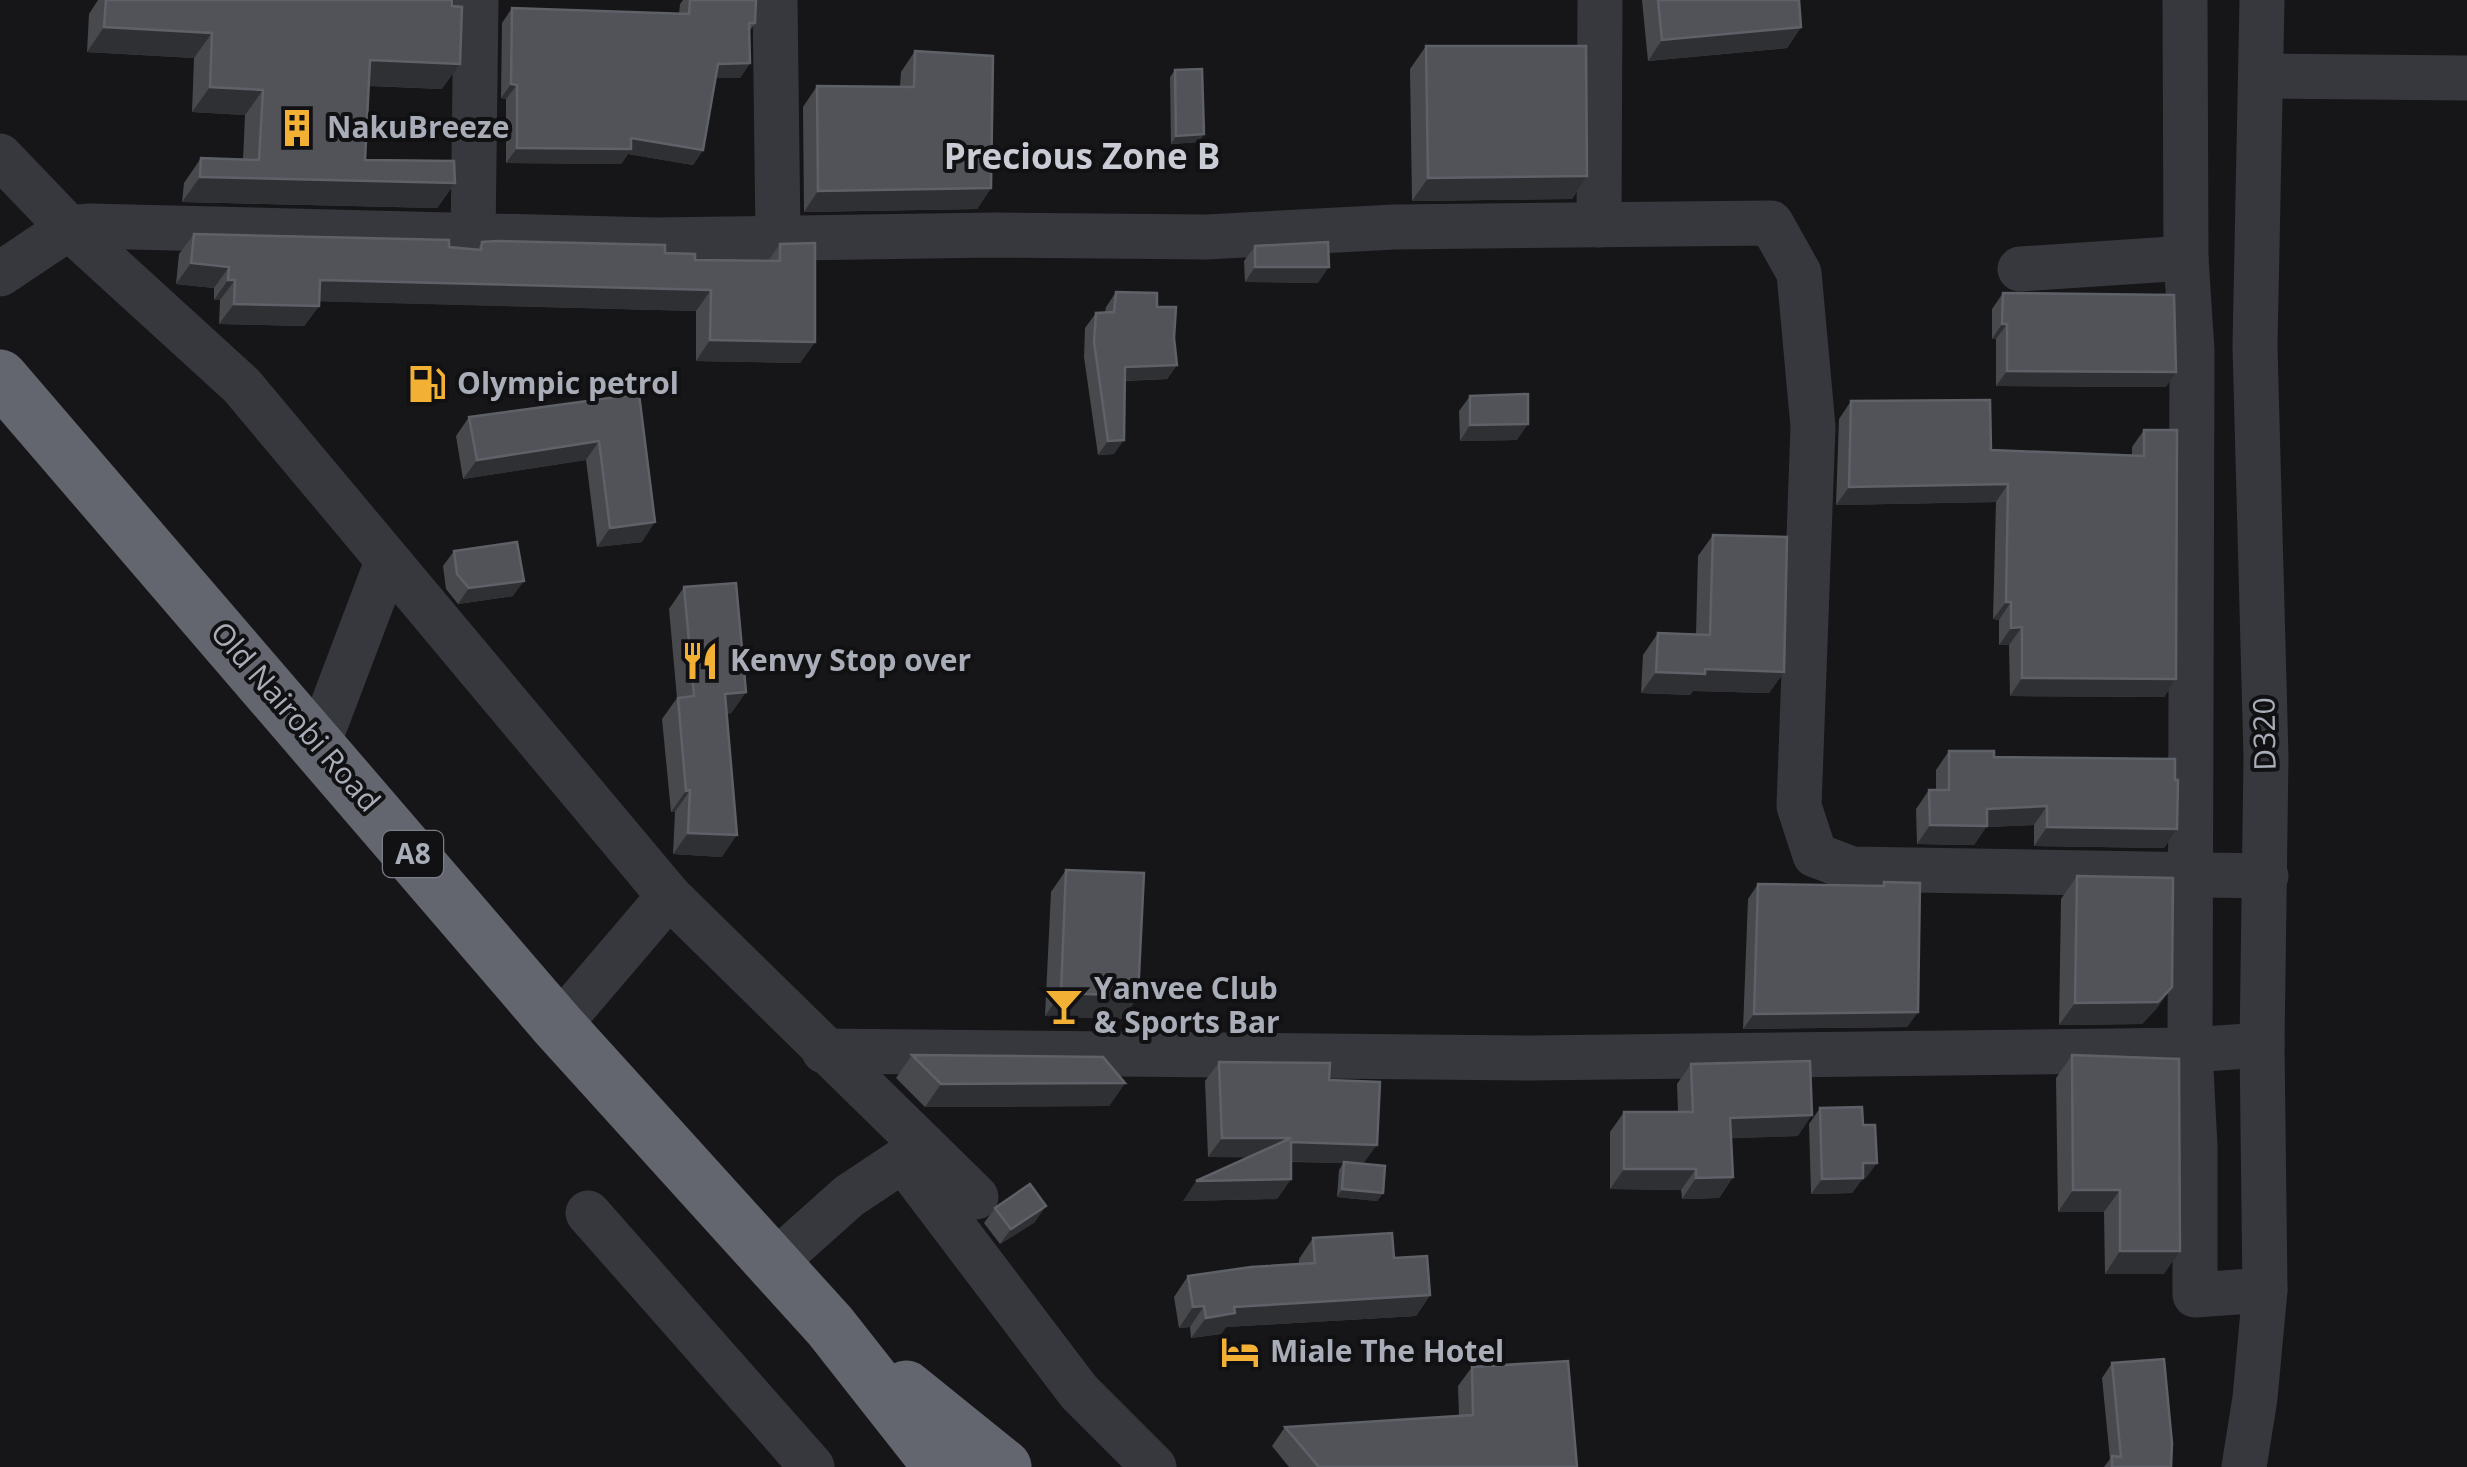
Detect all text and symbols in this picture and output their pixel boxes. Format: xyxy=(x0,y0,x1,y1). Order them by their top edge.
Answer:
place label: NakuBreeze xyxy=(327,106,509,147)
building icon: NakuBreeze xyxy=(276,107,318,149)
district label: Precious Zone B xyxy=(944,132,1220,179)
place label: Olympic petrol xyxy=(457,362,679,403)
fuel station icon: Olympic petrol xyxy=(406,363,448,405)
street label: Old Nairobi Road xyxy=(202,612,390,820)
place label: Kenvy Stop over xyxy=(730,639,971,680)
restaurant icon: Kenvy Stop over xyxy=(679,640,721,682)
street label: D320 xyxy=(2242,697,2285,771)
road number: A8 xyxy=(383,831,443,877)
place label: Yanvee Club & Sports Bar xyxy=(1094,967,1280,1042)
bar icon: Yanvee Club & Sports Bar xyxy=(1043,985,1085,1027)
place label: Miale The Hotel xyxy=(1270,1330,1504,1371)
hotel icon: Miale The Hotel xyxy=(1219,1331,1261,1373)

